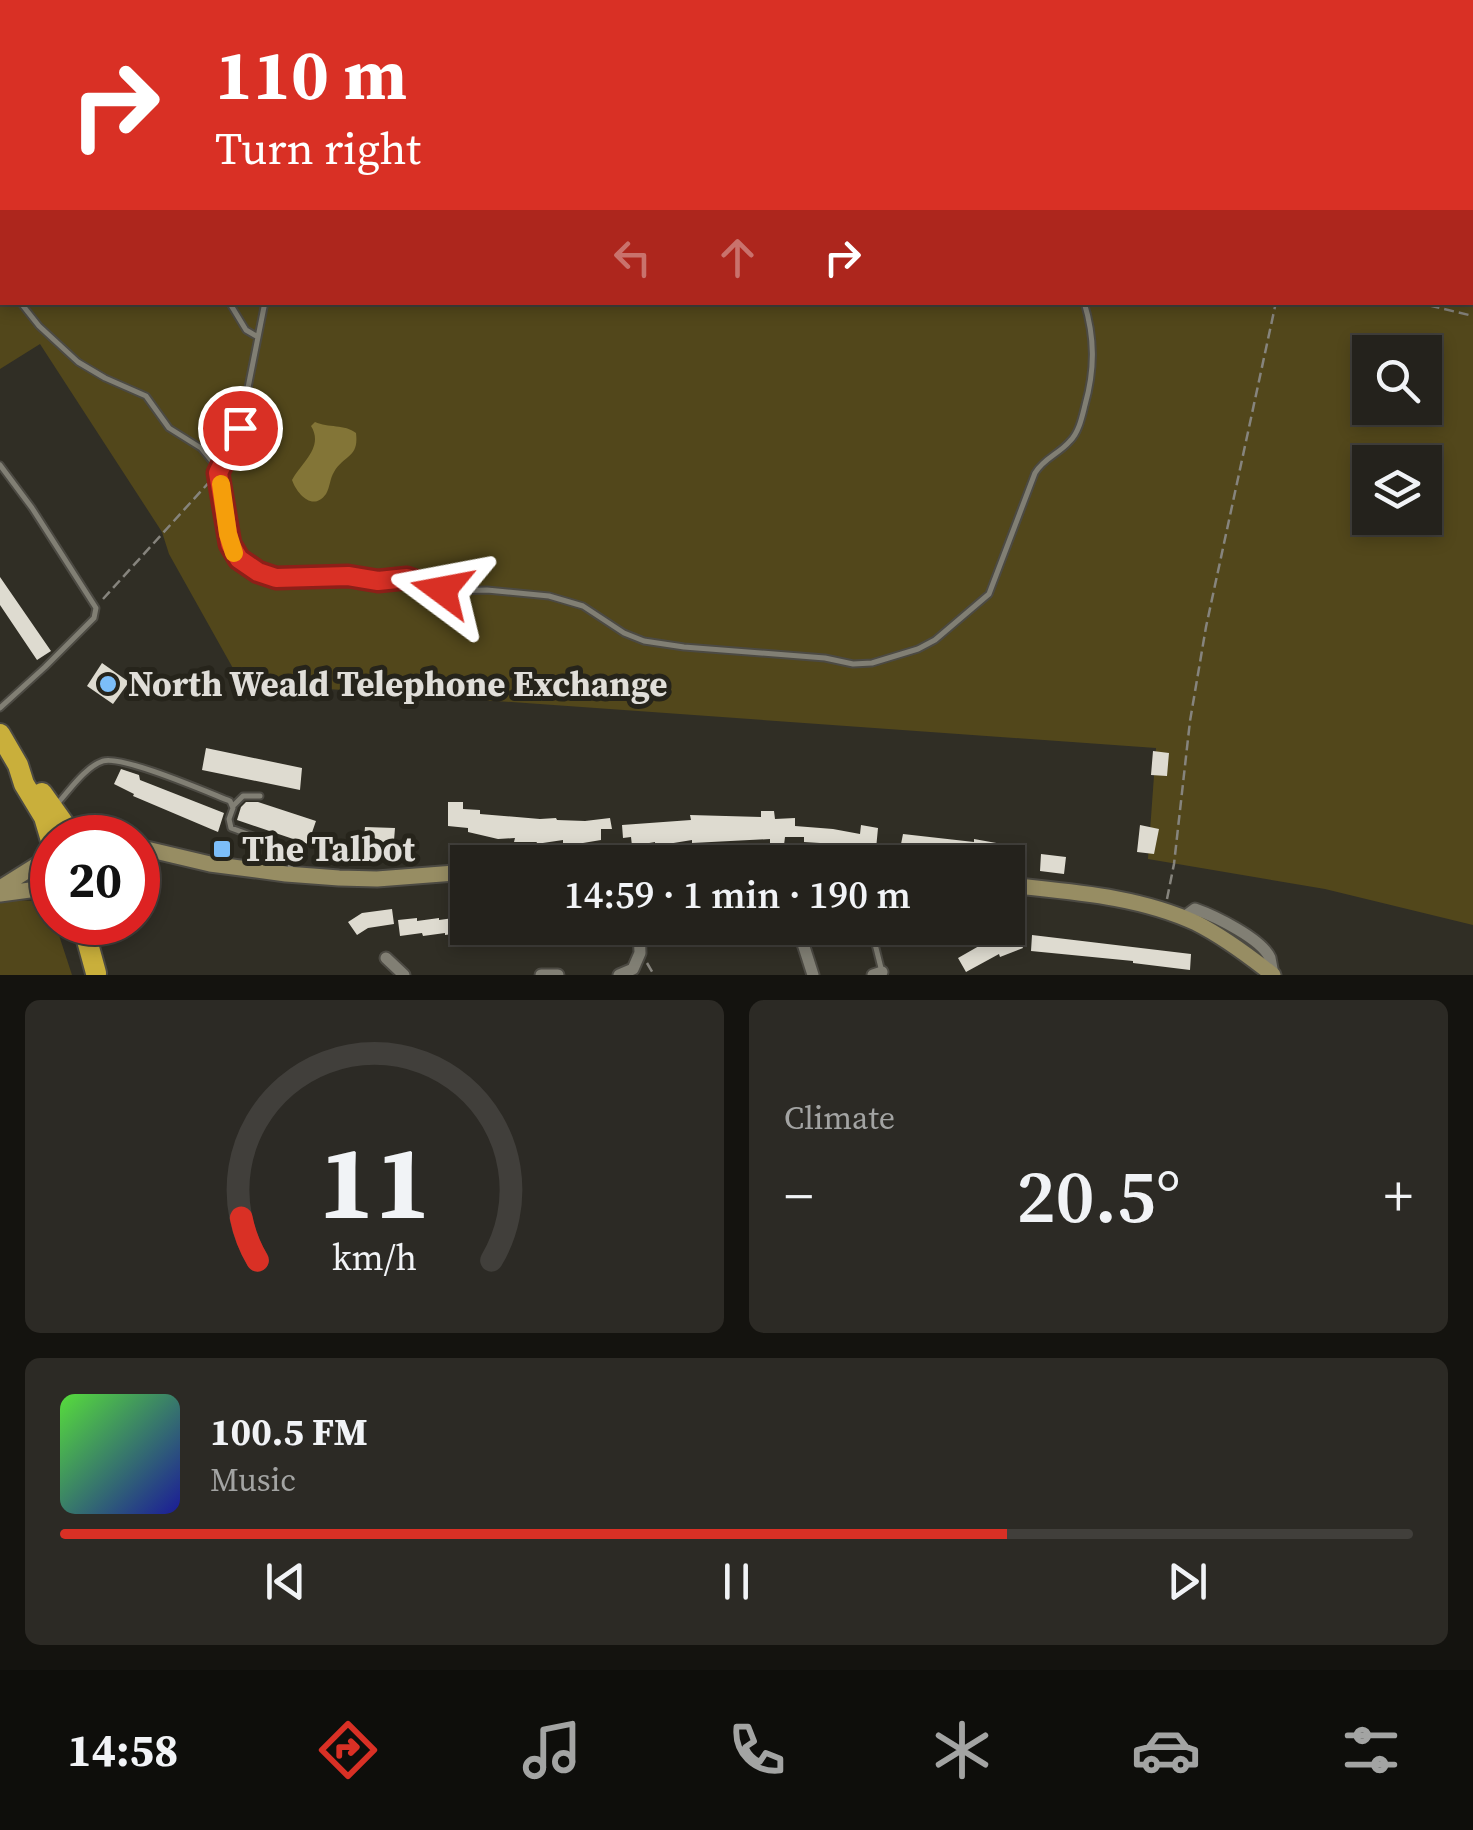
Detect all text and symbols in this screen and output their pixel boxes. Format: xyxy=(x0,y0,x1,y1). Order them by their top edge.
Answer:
text: 110 m xyxy=(215,26,407,122)
icon: right xyxy=(50,40,180,170)
text: Turn right xyxy=(215,117,421,179)
icon: left xyxy=(605,230,660,285)
icon: ahead xyxy=(710,230,765,285)
icon: right xyxy=(815,230,870,285)
map controls xyxy=(1352,335,1442,535)
button: search xyxy=(1352,335,1442,425)
pin xyxy=(198,386,283,471)
icon: arrive xyxy=(213,401,268,456)
button: layers xyxy=(1352,445,1442,535)
position arrow xyxy=(390,538,494,642)
place label: North Weald Telephone Exchange xyxy=(128,660,668,708)
marker: North Weald Telephone Exchange xyxy=(97,673,119,695)
speed limit sign: 20 xyxy=(30,815,160,945)
place label: The Talbot xyxy=(242,825,416,873)
marker: The Talbot xyxy=(211,838,233,860)
text: 14:59 · 1 min · 190 m xyxy=(564,869,911,921)
text: Climate xyxy=(784,1096,895,1140)
text: 11 xyxy=(318,1110,431,1253)
text: 20.5° xyxy=(1016,1144,1181,1247)
text: − xyxy=(784,1158,813,1233)
text: + xyxy=(1384,1158,1413,1233)
text: km/h xyxy=(332,1233,417,1282)
text: 100.5 FM xyxy=(210,1406,368,1458)
text: Music xyxy=(210,1458,296,1502)
icon: previous xyxy=(258,1554,313,1609)
icon: pause xyxy=(709,1554,764,1609)
icon: next xyxy=(1160,1554,1215,1609)
icon: directions xyxy=(313,1715,383,1785)
icon: music xyxy=(517,1715,587,1785)
icon: phone xyxy=(722,1715,792,1785)
icon: climate xyxy=(927,1715,997,1785)
icon: car xyxy=(1131,1715,1201,1785)
icon: filters xyxy=(1336,1715,1406,1785)
text: 14:58 xyxy=(67,1719,178,1781)

